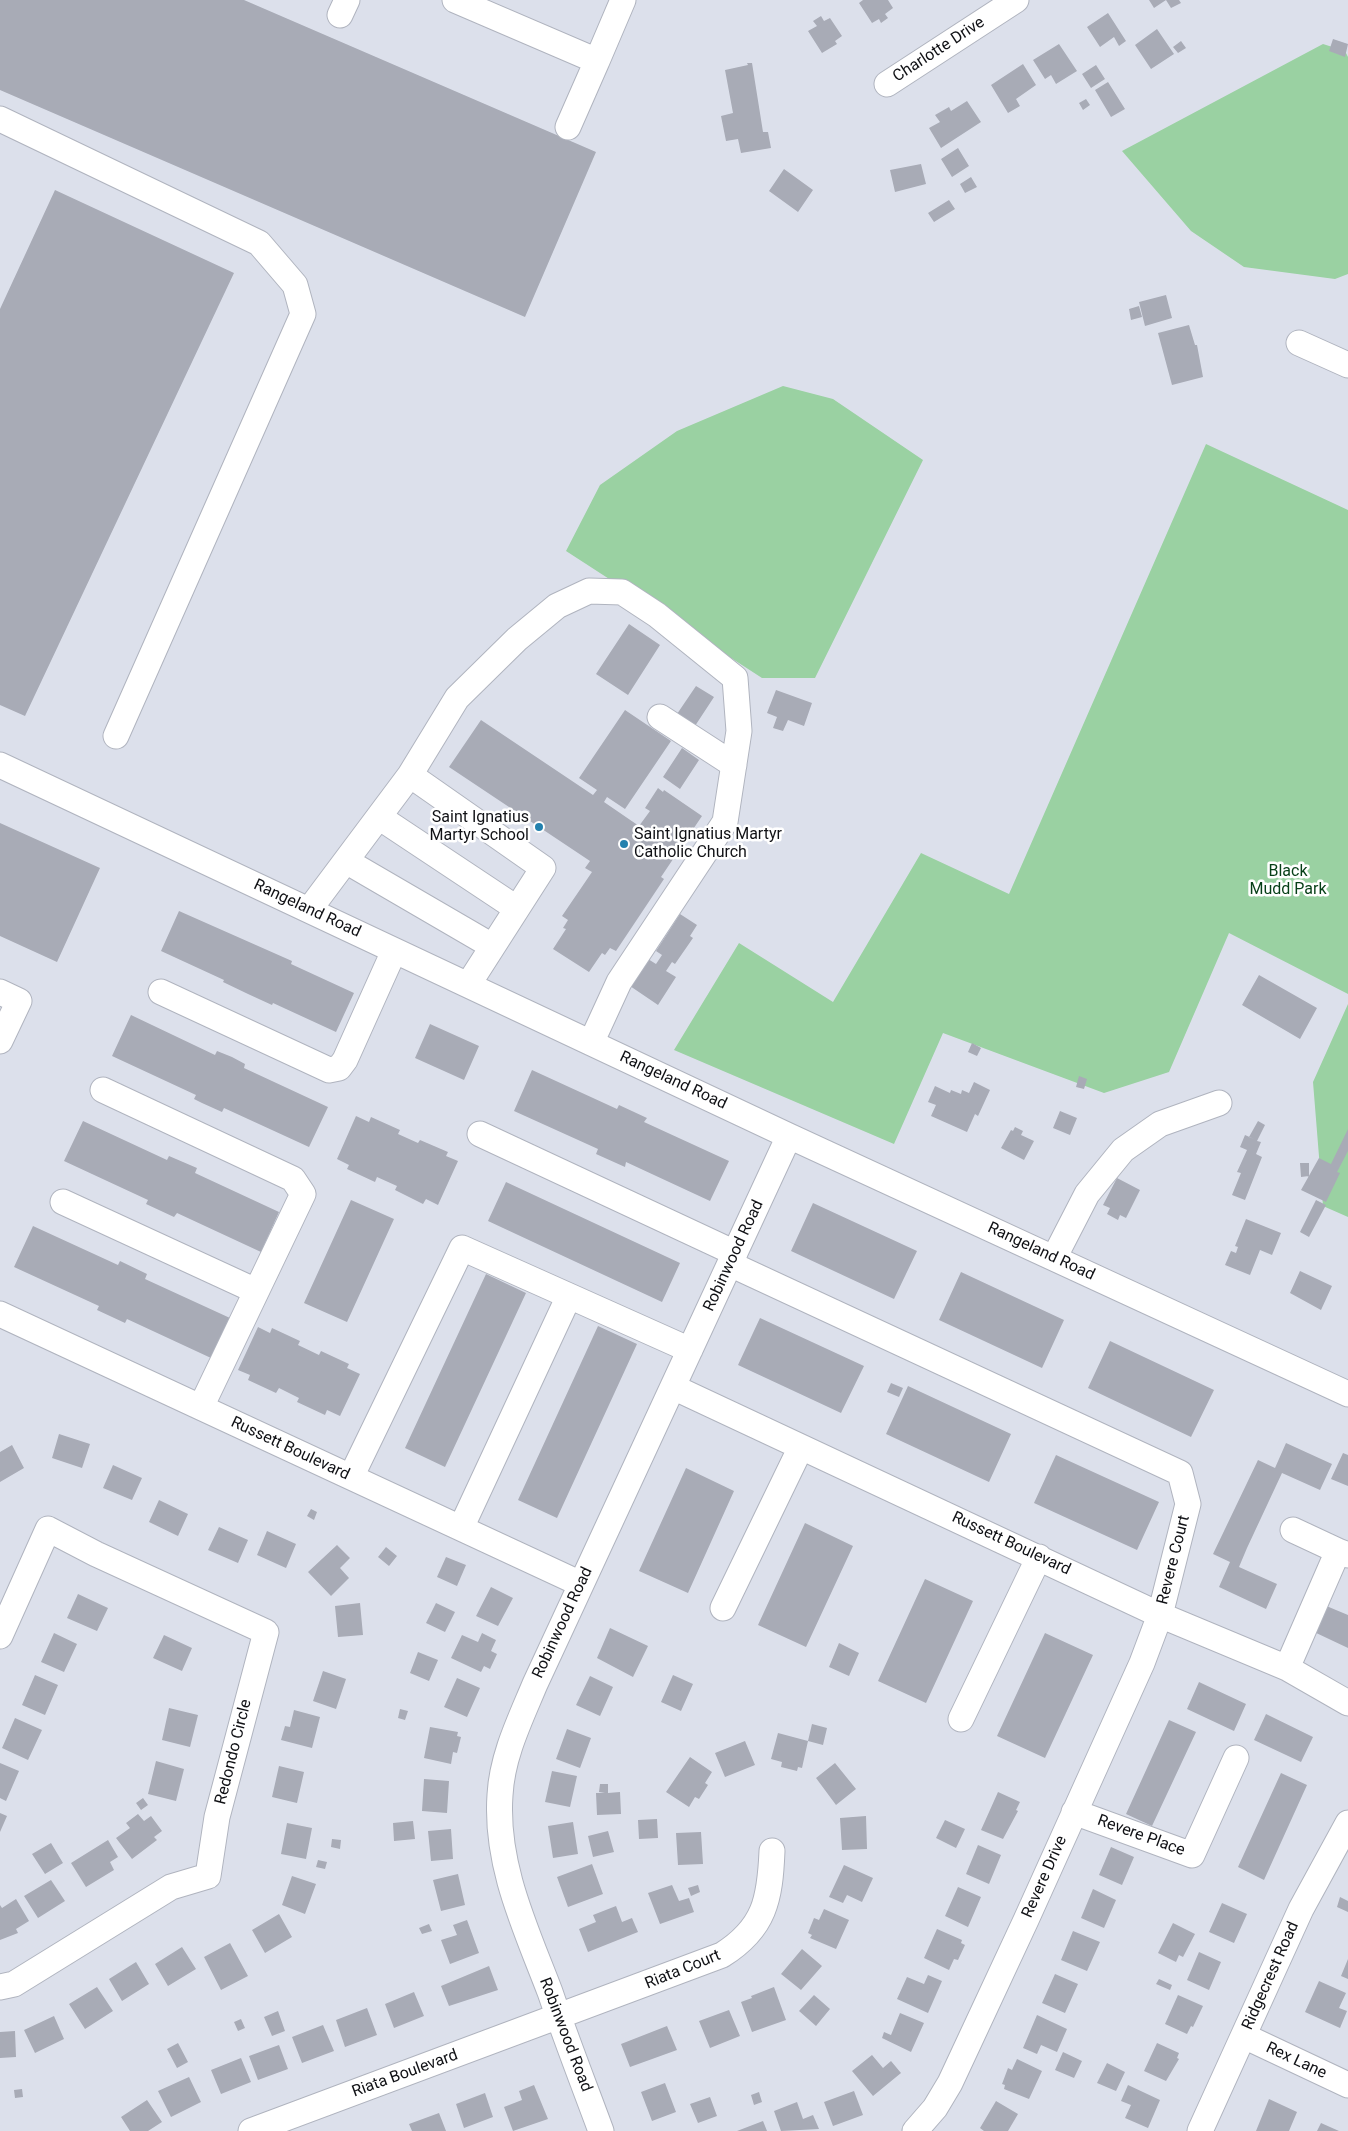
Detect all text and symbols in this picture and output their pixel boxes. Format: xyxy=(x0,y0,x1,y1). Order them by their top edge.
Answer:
street label: Charlotte Drive xyxy=(890,13,988,87)
place label: Saint Ignatius Martyr School xyxy=(429,808,529,846)
marker: Saint Ignatius Martyr School xyxy=(533,821,545,833)
place label: Saint Ignatius Martyr Catholic Church xyxy=(634,825,782,863)
marker: Saint Ignatius Martyr Catholic Church xyxy=(618,838,630,850)
park label: Black Mudd Park xyxy=(1249,862,1327,900)
street label: Rangeland Road xyxy=(250,876,364,942)
street label: Rangeland Road xyxy=(616,1048,730,1114)
street label: Robinwood Road xyxy=(700,1197,768,1315)
street label: Rangeland Road xyxy=(984,1219,1098,1285)
street label: Russett Boulevard xyxy=(228,1413,352,1485)
street label: Russett Boulevard xyxy=(949,1508,1073,1580)
street label: Revere Court xyxy=(1154,1513,1194,1607)
street label: Robinwood Road xyxy=(529,1564,597,1682)
street label: Redondo Circle xyxy=(212,1697,256,1807)
street label: Revere Place xyxy=(1095,1811,1187,1861)
street label: Revere Drive xyxy=(1018,1833,1072,1921)
street label: Ridgecrest Road xyxy=(1239,1919,1303,2033)
street label: Riata Court xyxy=(642,1946,724,1994)
street label: Robinwood Road xyxy=(534,1975,596,2095)
street label: Rex Lane xyxy=(1263,2039,1329,2083)
street label: Riata Boulevard xyxy=(349,2046,461,2102)

